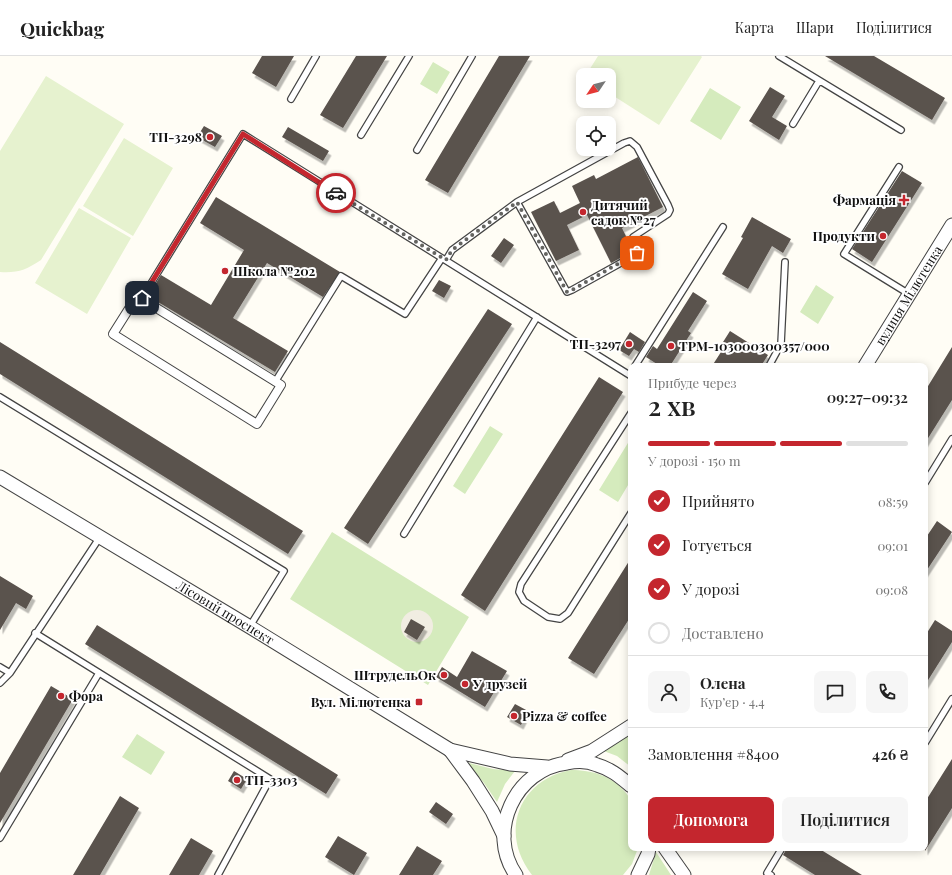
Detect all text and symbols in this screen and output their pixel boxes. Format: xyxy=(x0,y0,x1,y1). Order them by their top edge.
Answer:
text: Quickbag xyxy=(20,15,104,41)
text: Карта xyxy=(735,18,774,37)
text: Шари xyxy=(796,18,834,37)
text: Поділитися xyxy=(856,18,932,37)
north arrow xyxy=(576,68,616,108)
map controls xyxy=(576,68,616,156)
button: locate xyxy=(576,116,616,156)
place label: ТП-3298 xyxy=(149,128,202,145)
marker: ТП-3298 xyxy=(205,132,215,142)
courier xyxy=(316,173,356,213)
icon: car xyxy=(325,182,347,204)
place label: Фармація xyxy=(833,191,896,208)
marker: Фармація xyxy=(899,195,909,205)
place label: Дитячий садок №27 xyxy=(591,196,656,228)
marker: Дитячий садок №27 xyxy=(578,207,588,217)
place label: Продукти xyxy=(812,227,875,244)
marker: Продукти xyxy=(878,231,888,241)
pin xyxy=(620,236,654,270)
icon: bag xyxy=(626,242,648,264)
street label: вулиця Мілютенка xyxy=(871,242,946,348)
place label: Школа №202 xyxy=(233,262,316,279)
marker: Школа №202 xyxy=(220,266,230,276)
pin xyxy=(125,281,159,315)
icon: home xyxy=(131,287,153,309)
place label: ТП-3297 xyxy=(570,335,621,352)
place label: ТРМ-103000300357/000 xyxy=(679,337,830,354)
marker: ТП-3297 xyxy=(624,339,634,349)
marker: ТРМ-103000300357/000 xyxy=(666,341,676,351)
text: Прибуде через xyxy=(648,374,737,391)
text: 09:27–09:32 xyxy=(827,387,908,407)
text: 2 хв xyxy=(648,388,696,423)
text: У дорозі · 150 m xyxy=(648,452,741,469)
icon: check xyxy=(648,490,670,512)
text: Прийнято xyxy=(682,491,754,511)
text: 08:59 xyxy=(878,493,908,510)
icon: check xyxy=(648,534,670,556)
text: Готується xyxy=(682,535,752,555)
text: 09:01 xyxy=(878,537,908,554)
street label: Лісовий проспект xyxy=(173,576,278,648)
icon: check xyxy=(648,578,670,600)
text: У дорозі xyxy=(682,579,740,599)
text: 09:08 xyxy=(876,581,908,598)
text: Доставлено xyxy=(682,623,764,643)
place label: ШтрудельОк xyxy=(354,666,436,683)
marker: ШтрудельОк xyxy=(439,670,449,680)
button: person xyxy=(648,671,690,713)
button: chat xyxy=(814,671,856,713)
button: phone xyxy=(866,671,908,713)
text: Олена xyxy=(700,673,746,693)
place label: У друзей xyxy=(472,675,528,692)
marker: У друзей xyxy=(460,679,470,689)
place label: Фора xyxy=(69,687,103,704)
marker: Фора xyxy=(56,691,66,701)
place label: Вул. Мілютенка xyxy=(311,693,411,710)
text: Кур’єр · 4.4 xyxy=(700,693,765,710)
marker: Вул. Мілютенка xyxy=(414,697,424,707)
place label: Pizza & coffee xyxy=(522,707,607,724)
marker: Pizza & coffee xyxy=(509,711,519,721)
text: Замовлення #8400 xyxy=(648,744,779,764)
text: 426 ₴ xyxy=(872,744,908,764)
place label: ТП-3303 xyxy=(245,771,297,788)
marker: ТП-3303 xyxy=(232,775,242,785)
button: Допомога xyxy=(648,797,774,843)
button: Поділитися xyxy=(782,797,908,843)

